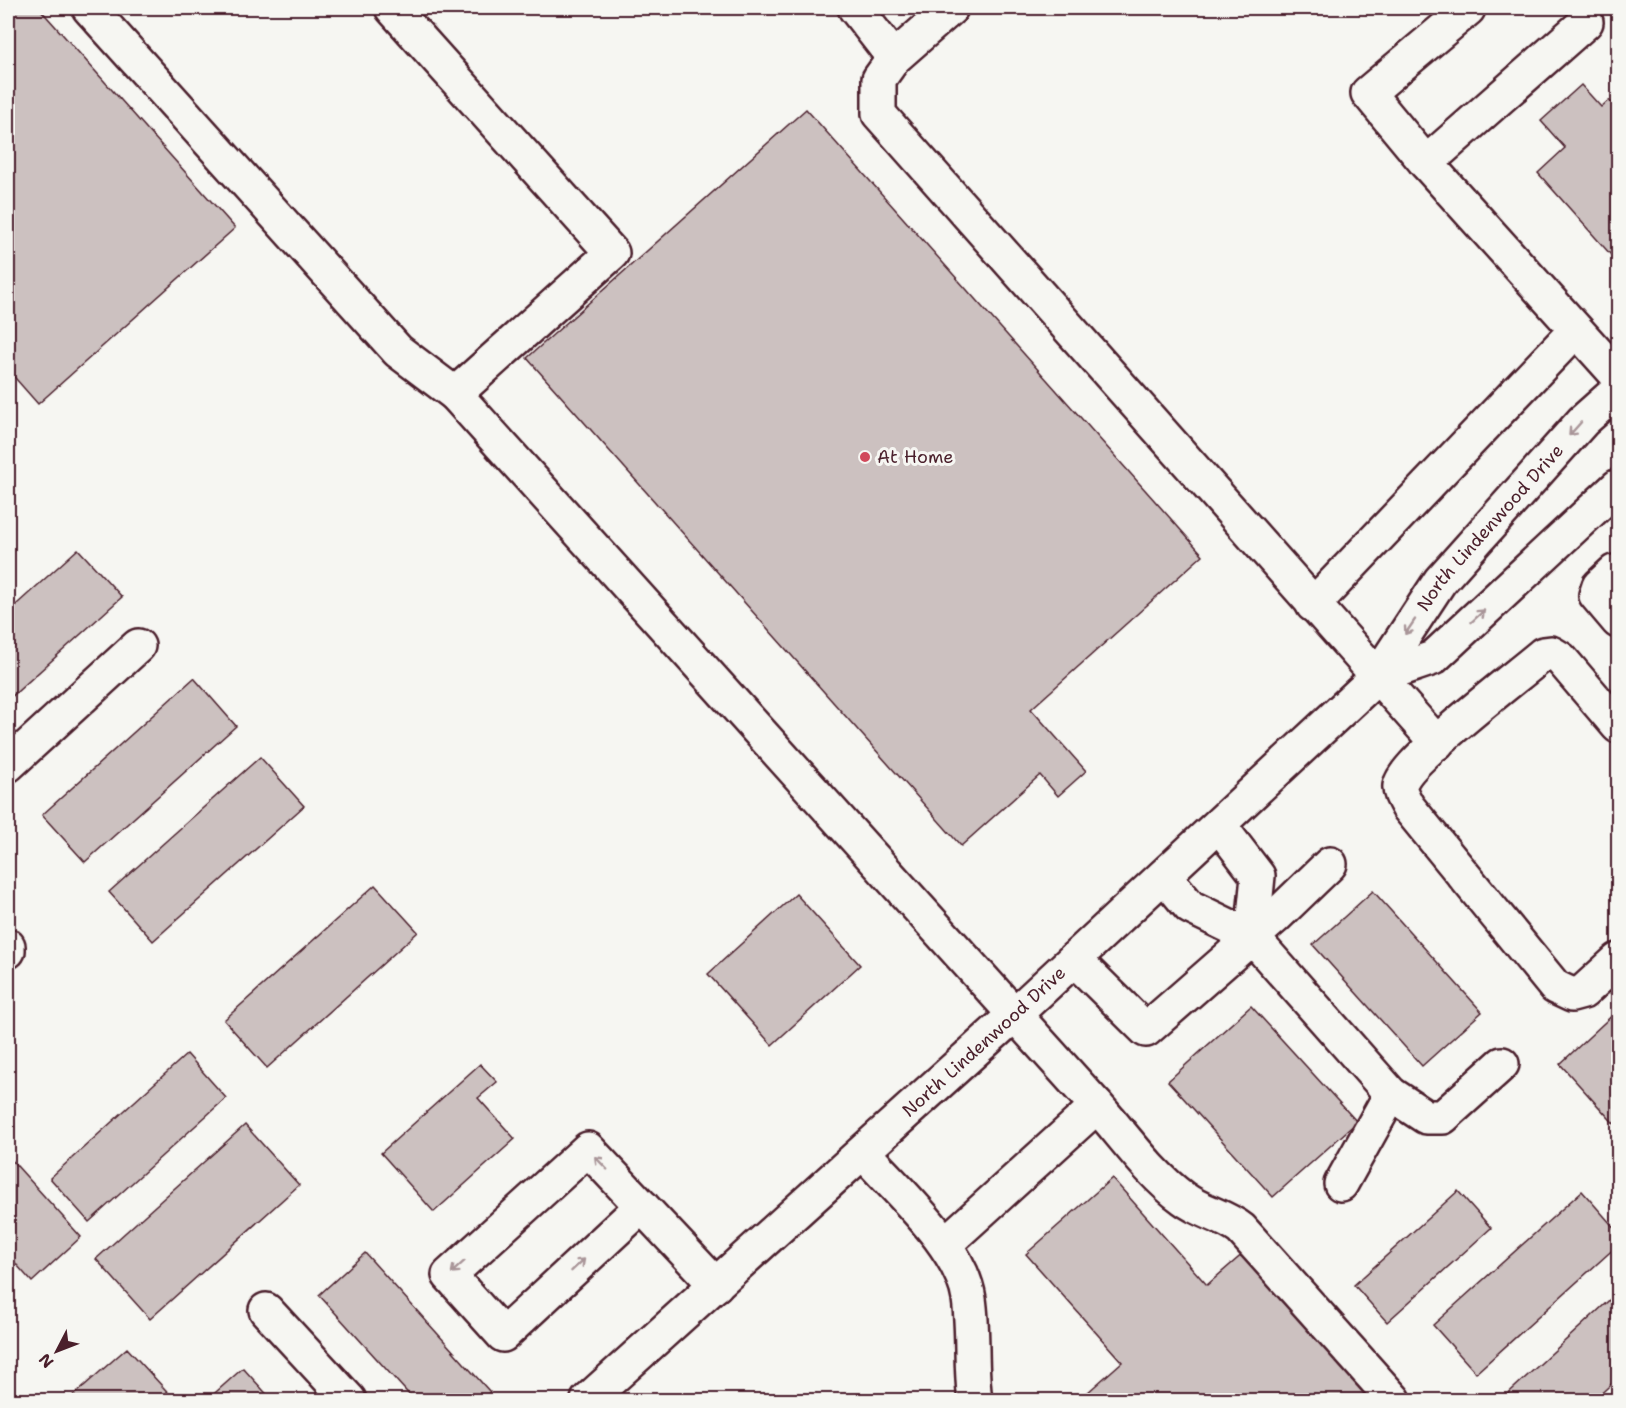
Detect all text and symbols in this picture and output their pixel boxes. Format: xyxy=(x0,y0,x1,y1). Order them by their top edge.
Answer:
one-way arrow xyxy=(1568,421,1582,436)
street label: North Lindenwood Drive xyxy=(1411,439,1569,616)
place label: At Home xyxy=(877,445,954,469)
marker: At Home xyxy=(858,450,872,464)
one-way arrow xyxy=(1471,608,1486,623)
one-way arrow xyxy=(1404,618,1416,635)
street label: North Lindenwood Drive xyxy=(897,961,1071,1122)
one-way arrow xyxy=(594,1156,609,1171)
one-way arrow xyxy=(570,1258,585,1272)
one-way arrow xyxy=(451,1260,466,1274)
north arrow xyxy=(27,1321,87,1381)
text: N xyxy=(34,1349,58,1372)

